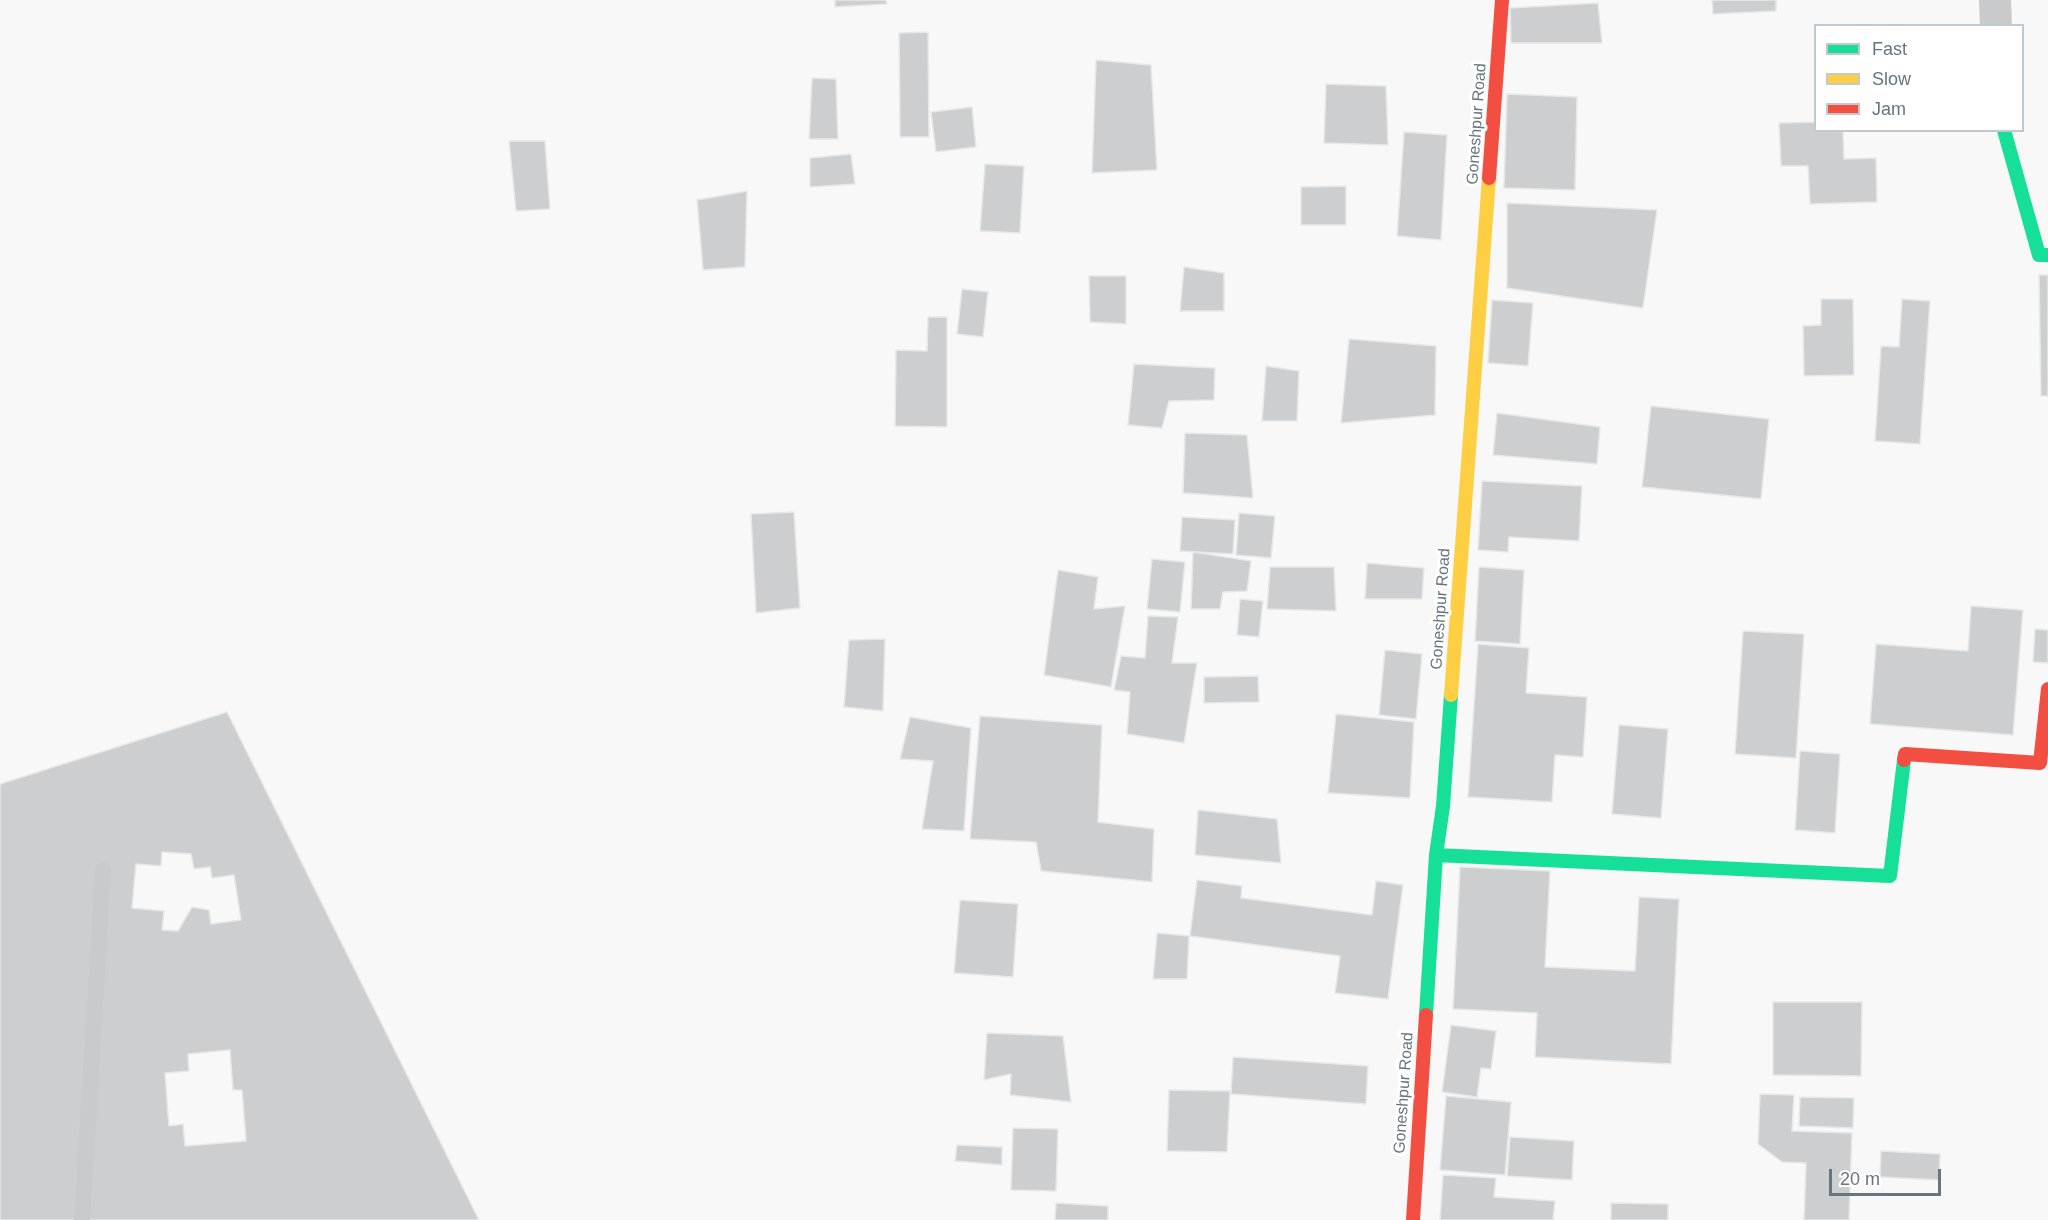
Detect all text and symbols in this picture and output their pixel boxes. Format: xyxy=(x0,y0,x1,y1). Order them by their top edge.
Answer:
legend xyxy=(1814,24,2024,132)
text: Fast xyxy=(1872,39,1907,59)
street label: Goneshpur Road xyxy=(1463,63,1491,185)
text: Slow xyxy=(1872,69,1911,89)
text: Jam xyxy=(1872,99,1906,119)
street label: Goneshpur Road xyxy=(1427,548,1455,670)
street label: Goneshpur Road xyxy=(1390,1032,1418,1154)
scale bar xyxy=(1832,1157,1944,1195)
text: 20 m xyxy=(1840,1169,1880,1189)

